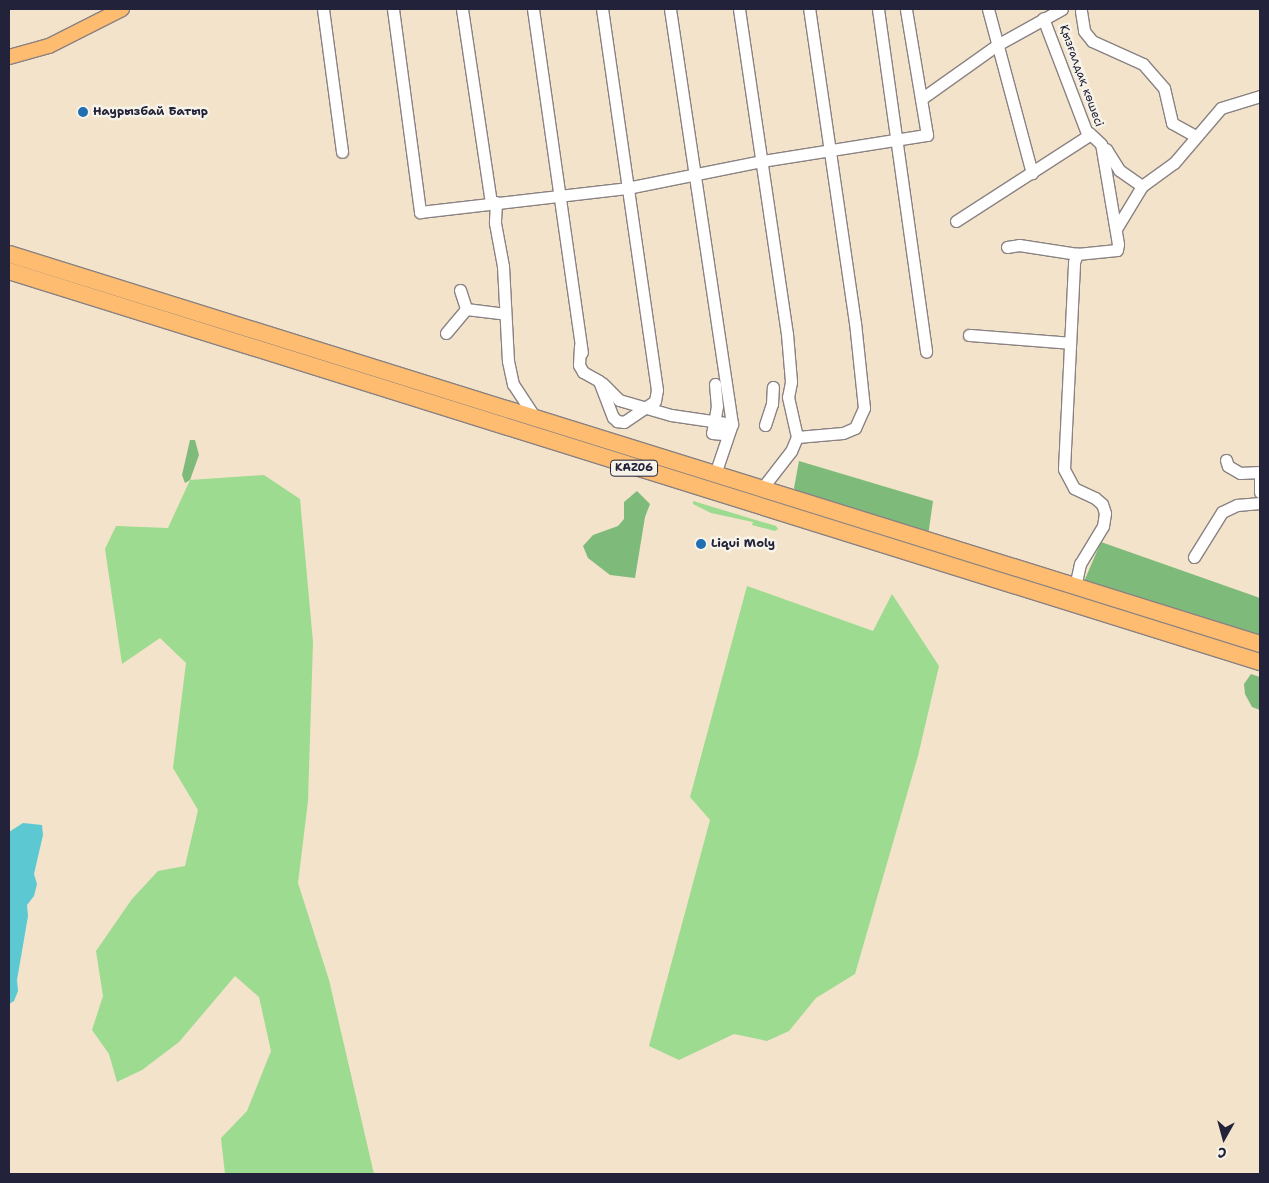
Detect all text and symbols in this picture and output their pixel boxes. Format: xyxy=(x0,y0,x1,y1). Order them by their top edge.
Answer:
street label: Қызғалдақ көшесі xyxy=(1056,23,1106,129)
place label: Наурызбай Батыр xyxy=(93,105,208,119)
marker: Наурызбай Батыр xyxy=(77,106,89,118)
road number: KАZ06 xyxy=(609,459,659,476)
place label: Liqui Moly xyxy=(711,537,775,551)
marker: Liqui Moly xyxy=(695,538,707,550)
north arrow xyxy=(1199,1113,1249,1163)
text: С xyxy=(1217,1143,1228,1162)

